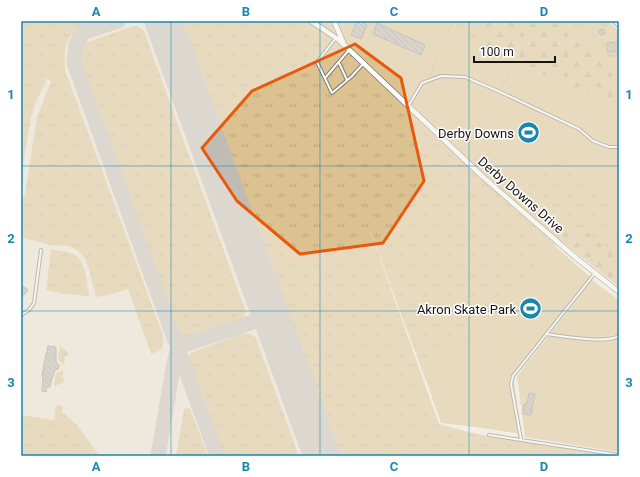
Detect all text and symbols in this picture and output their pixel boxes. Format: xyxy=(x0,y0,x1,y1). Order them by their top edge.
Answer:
text: A xyxy=(92,4,101,19)
text: B xyxy=(242,4,250,19)
text: C xyxy=(390,4,399,19)
text: D xyxy=(540,4,548,19)
scale bar xyxy=(474,38,555,64)
text: 100 m xyxy=(480,45,514,59)
text: 1 xyxy=(7,87,15,102)
text: 1 xyxy=(625,87,633,102)
sports icon: Derby Downs xyxy=(516,120,542,146)
place label: Derby Downs xyxy=(438,126,514,141)
street label: Derby Downs Drive xyxy=(475,154,567,236)
text: 2 xyxy=(7,231,15,246)
text: 2 xyxy=(625,231,633,246)
sports icon: Akron Skate Park xyxy=(518,296,544,322)
place label: Akron Skate Park xyxy=(417,302,516,317)
text: 3 xyxy=(7,375,15,390)
text: 3 xyxy=(625,375,633,390)
text: A xyxy=(92,459,101,474)
text: B xyxy=(242,459,250,474)
text: C xyxy=(390,459,399,474)
text: D xyxy=(540,459,548,474)

